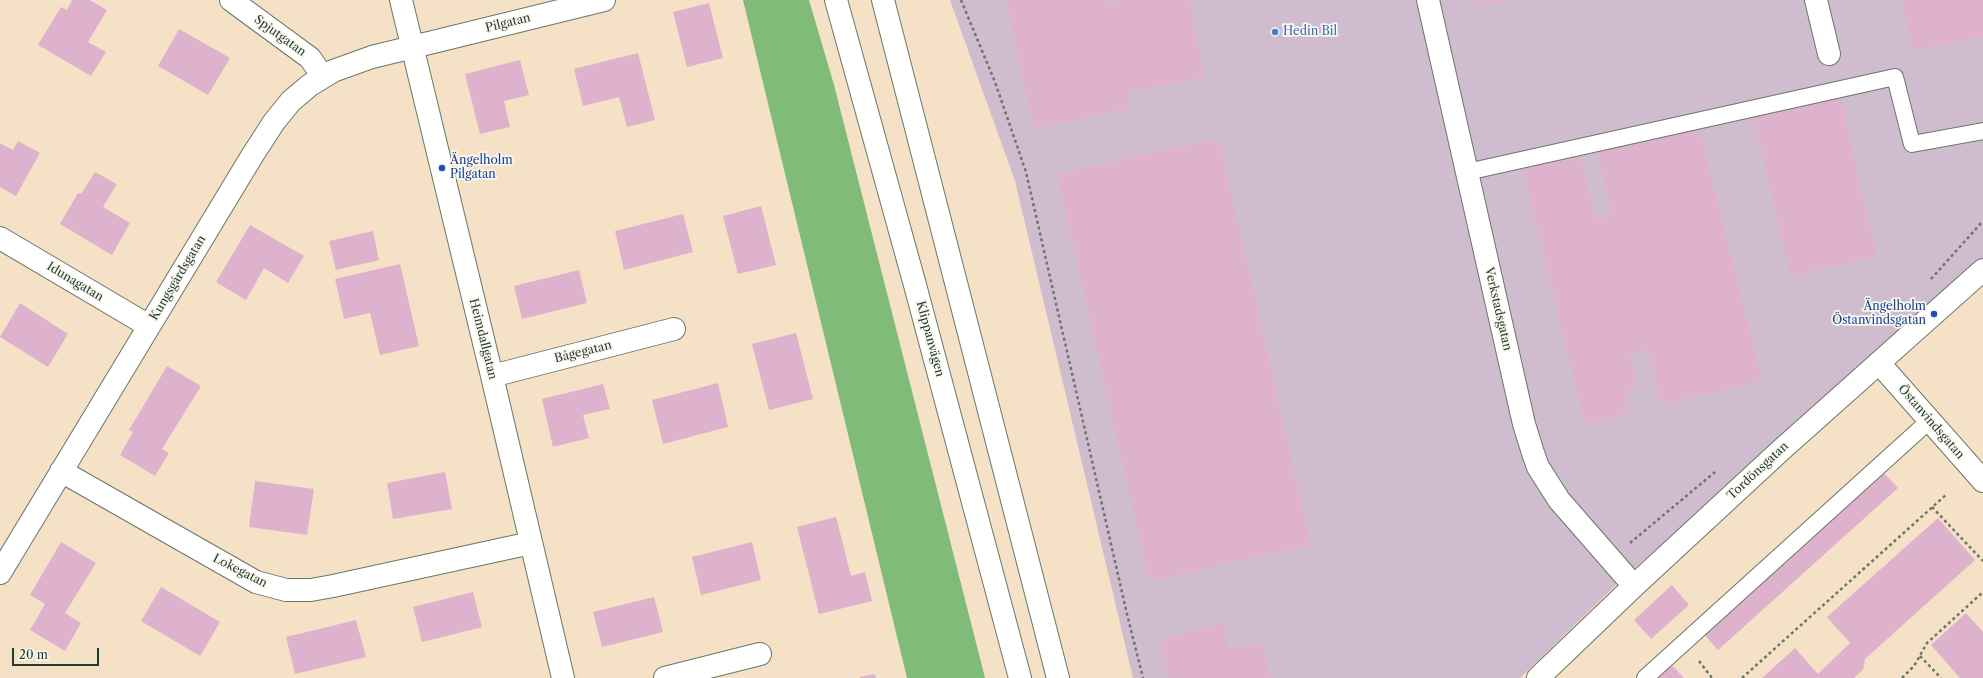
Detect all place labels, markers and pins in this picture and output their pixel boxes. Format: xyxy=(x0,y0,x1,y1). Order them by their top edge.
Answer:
place label: Hedin Bil xyxy=(1283,25,1337,39)
marker: Hedin Bil xyxy=(1270,27,1280,37)
place label: Ängelholm Pilgatan xyxy=(450,154,513,182)
marker: Ängelholm Pilgatan xyxy=(437,163,447,173)
place label: Ängelholm Östanvindsgatan xyxy=(1832,300,1926,328)
marker: Ängelholm Östanvindsgatan xyxy=(1929,309,1939,319)

